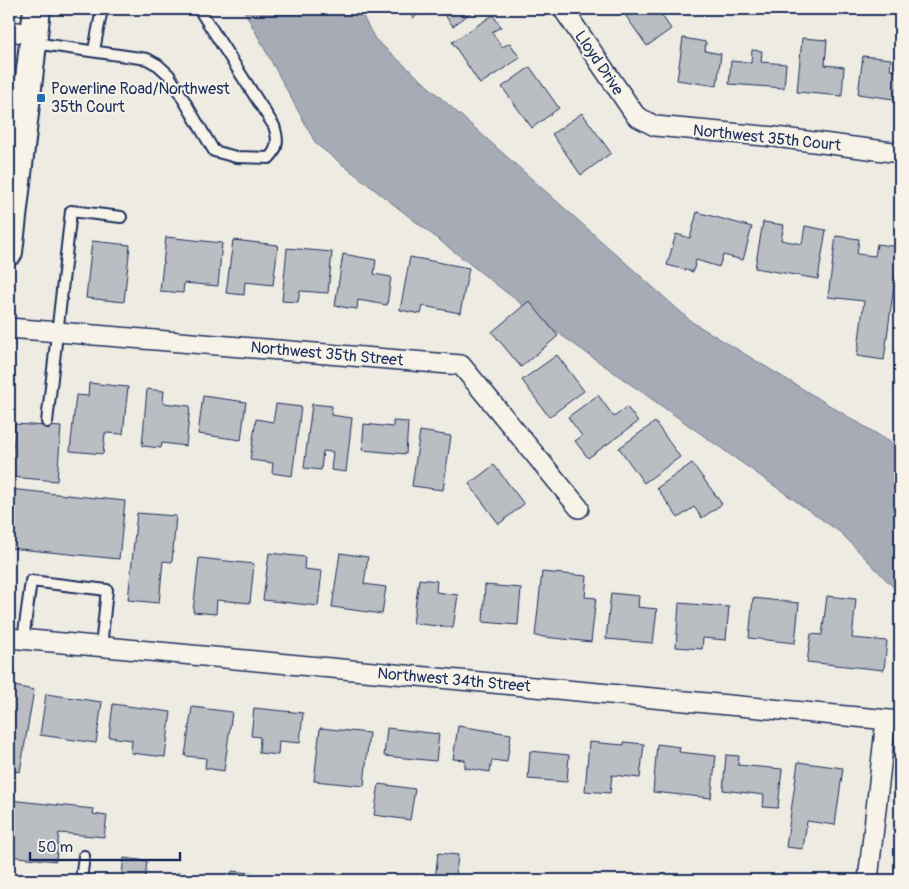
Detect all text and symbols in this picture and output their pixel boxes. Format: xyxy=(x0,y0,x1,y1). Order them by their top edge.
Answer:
street label: Lloyd Drive xyxy=(570,27,628,99)
place label: Powerline Road/Northwest 35th Court xyxy=(51,79,230,117)
marker: Powerline Road/Northwest 35th Court xyxy=(35,92,47,104)
street label: Northwest 35th Court xyxy=(692,120,842,156)
street label: Northwest 35th Street xyxy=(250,337,405,371)
street label: Northwest 34th Street xyxy=(376,663,532,697)
scale bar xyxy=(30,829,180,861)
text: 50 m xyxy=(38,838,73,857)

